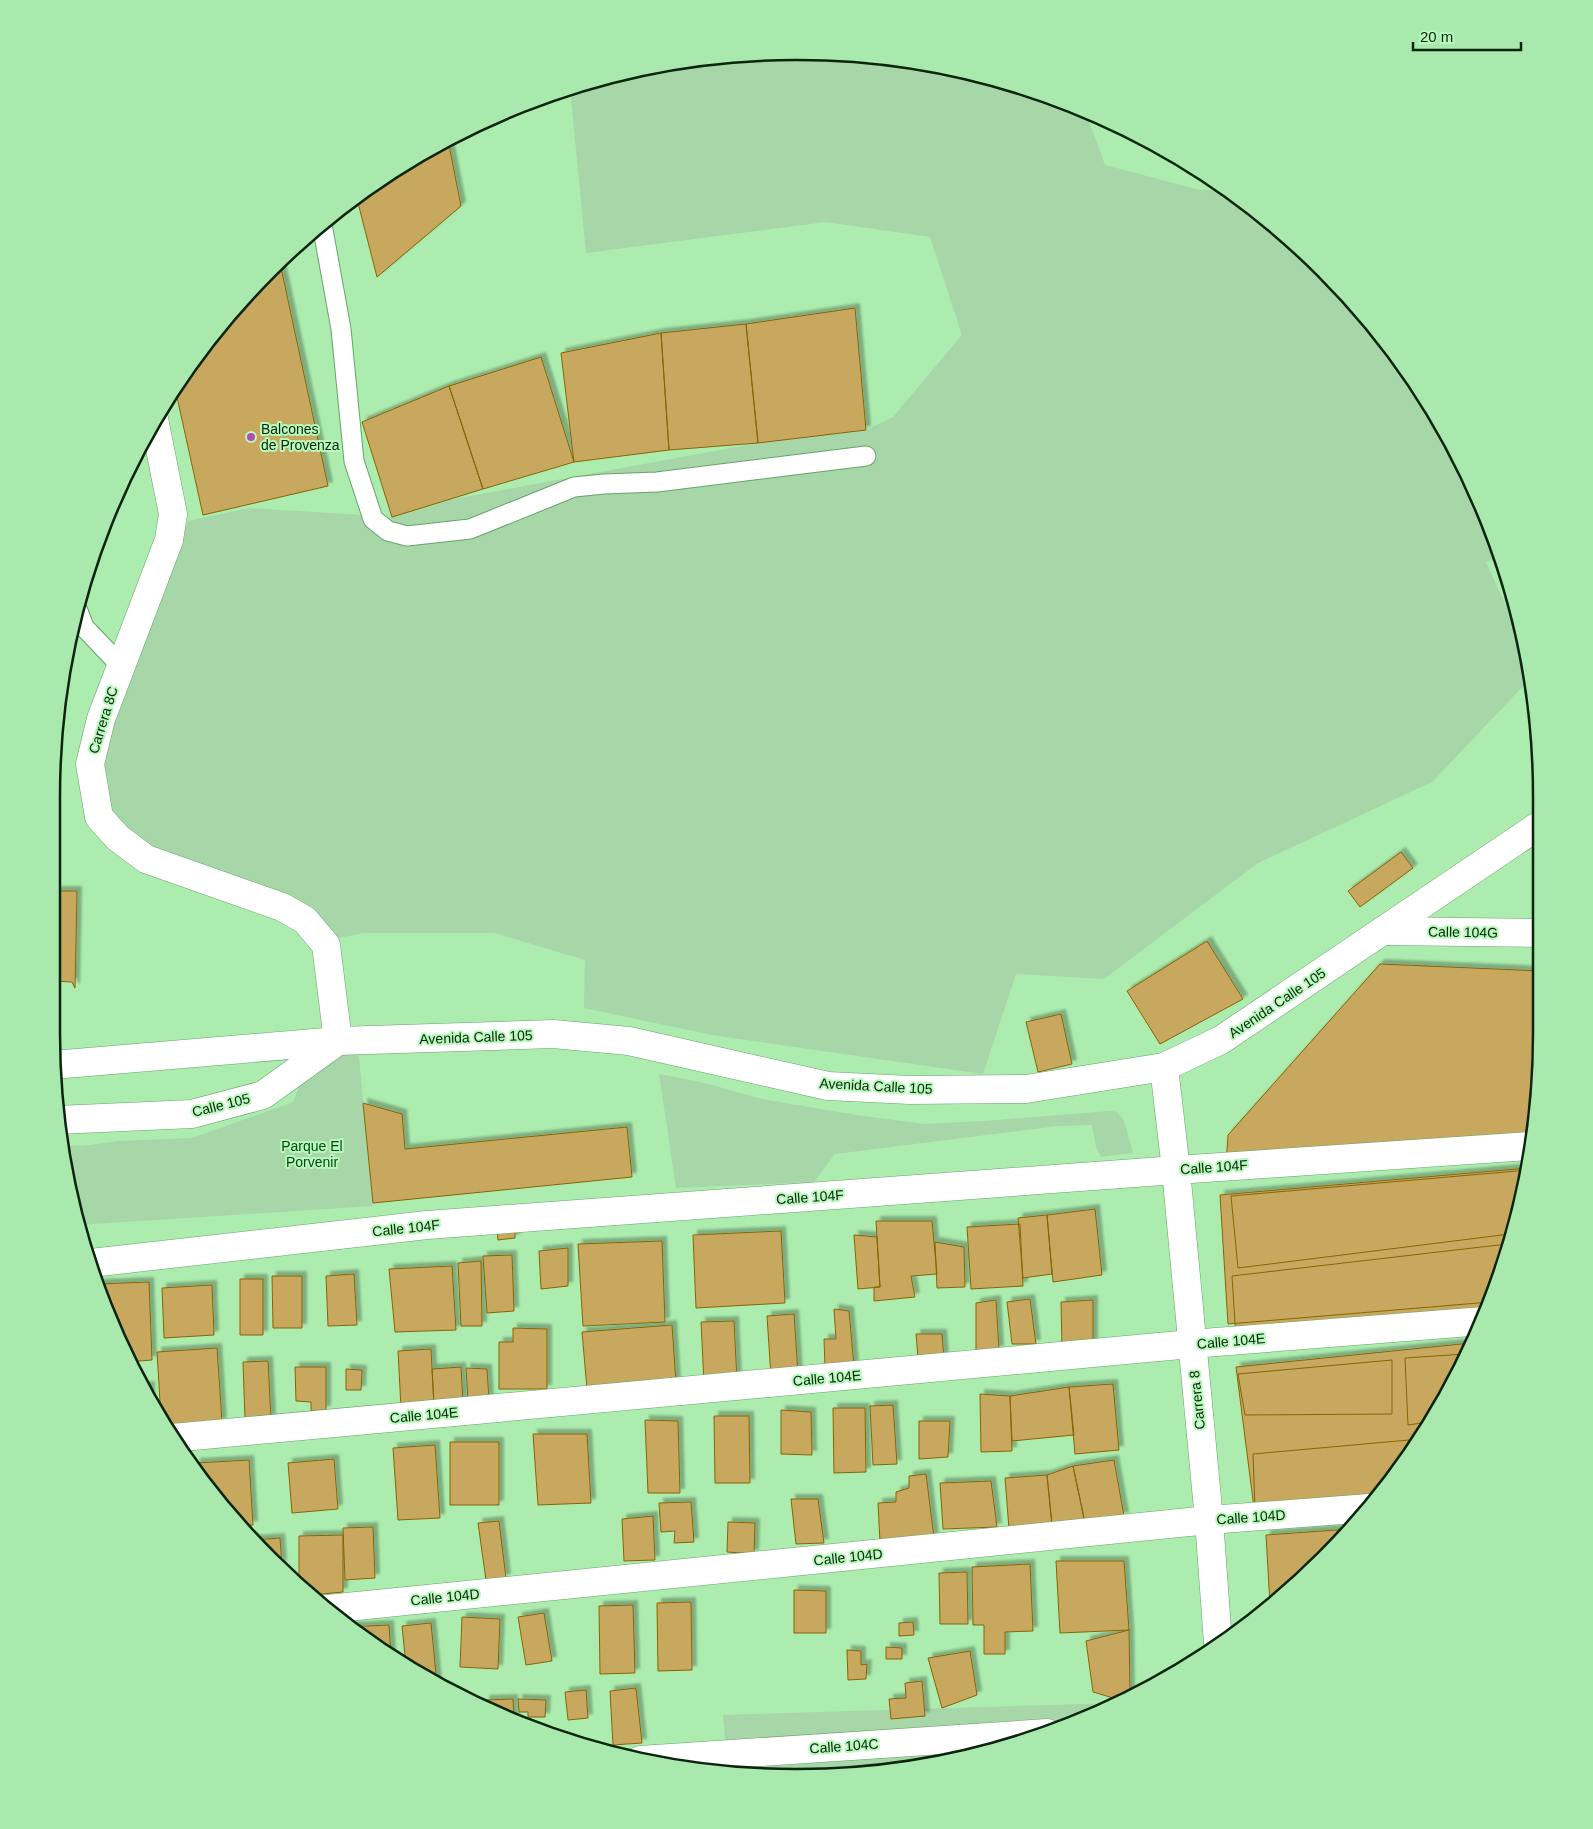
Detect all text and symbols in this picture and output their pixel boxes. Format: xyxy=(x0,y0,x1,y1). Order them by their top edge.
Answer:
scale bar xyxy=(1413,20,1520,52)
text: 20 m xyxy=(1420,28,1453,45)
place label: Balcones de Provenza xyxy=(261,421,340,453)
marker: Balcones de Provenza xyxy=(245,431,257,443)
street label: Carrera 8C xyxy=(85,685,121,755)
street label: Calle 104G xyxy=(1428,923,1498,941)
street label: Avenida Calle 105 xyxy=(1226,965,1329,1041)
street label: Avenida Calle 105 xyxy=(419,1027,533,1047)
street label: Avenida Calle 105 xyxy=(819,1075,933,1097)
street label: Calle 105 xyxy=(190,1090,252,1120)
park label: Parque El Porvenir xyxy=(281,1138,343,1170)
street label: Calle 104F xyxy=(1180,1157,1248,1177)
street label: Calle 104F xyxy=(776,1187,844,1207)
street label: Calle 104F xyxy=(371,1217,441,1239)
street label: Calle 104E xyxy=(1196,1330,1266,1352)
street label: Calle 104E xyxy=(792,1367,862,1389)
street label: Carrera 8 xyxy=(1186,1370,1208,1430)
street label: Calle 104E xyxy=(389,1404,459,1426)
street label: Calle 104D xyxy=(1216,1507,1286,1527)
street label: Calle 104D xyxy=(813,1545,883,1569)
street label: Calle 104D xyxy=(410,1585,480,1609)
street label: Calle 104C xyxy=(809,1736,879,1756)

